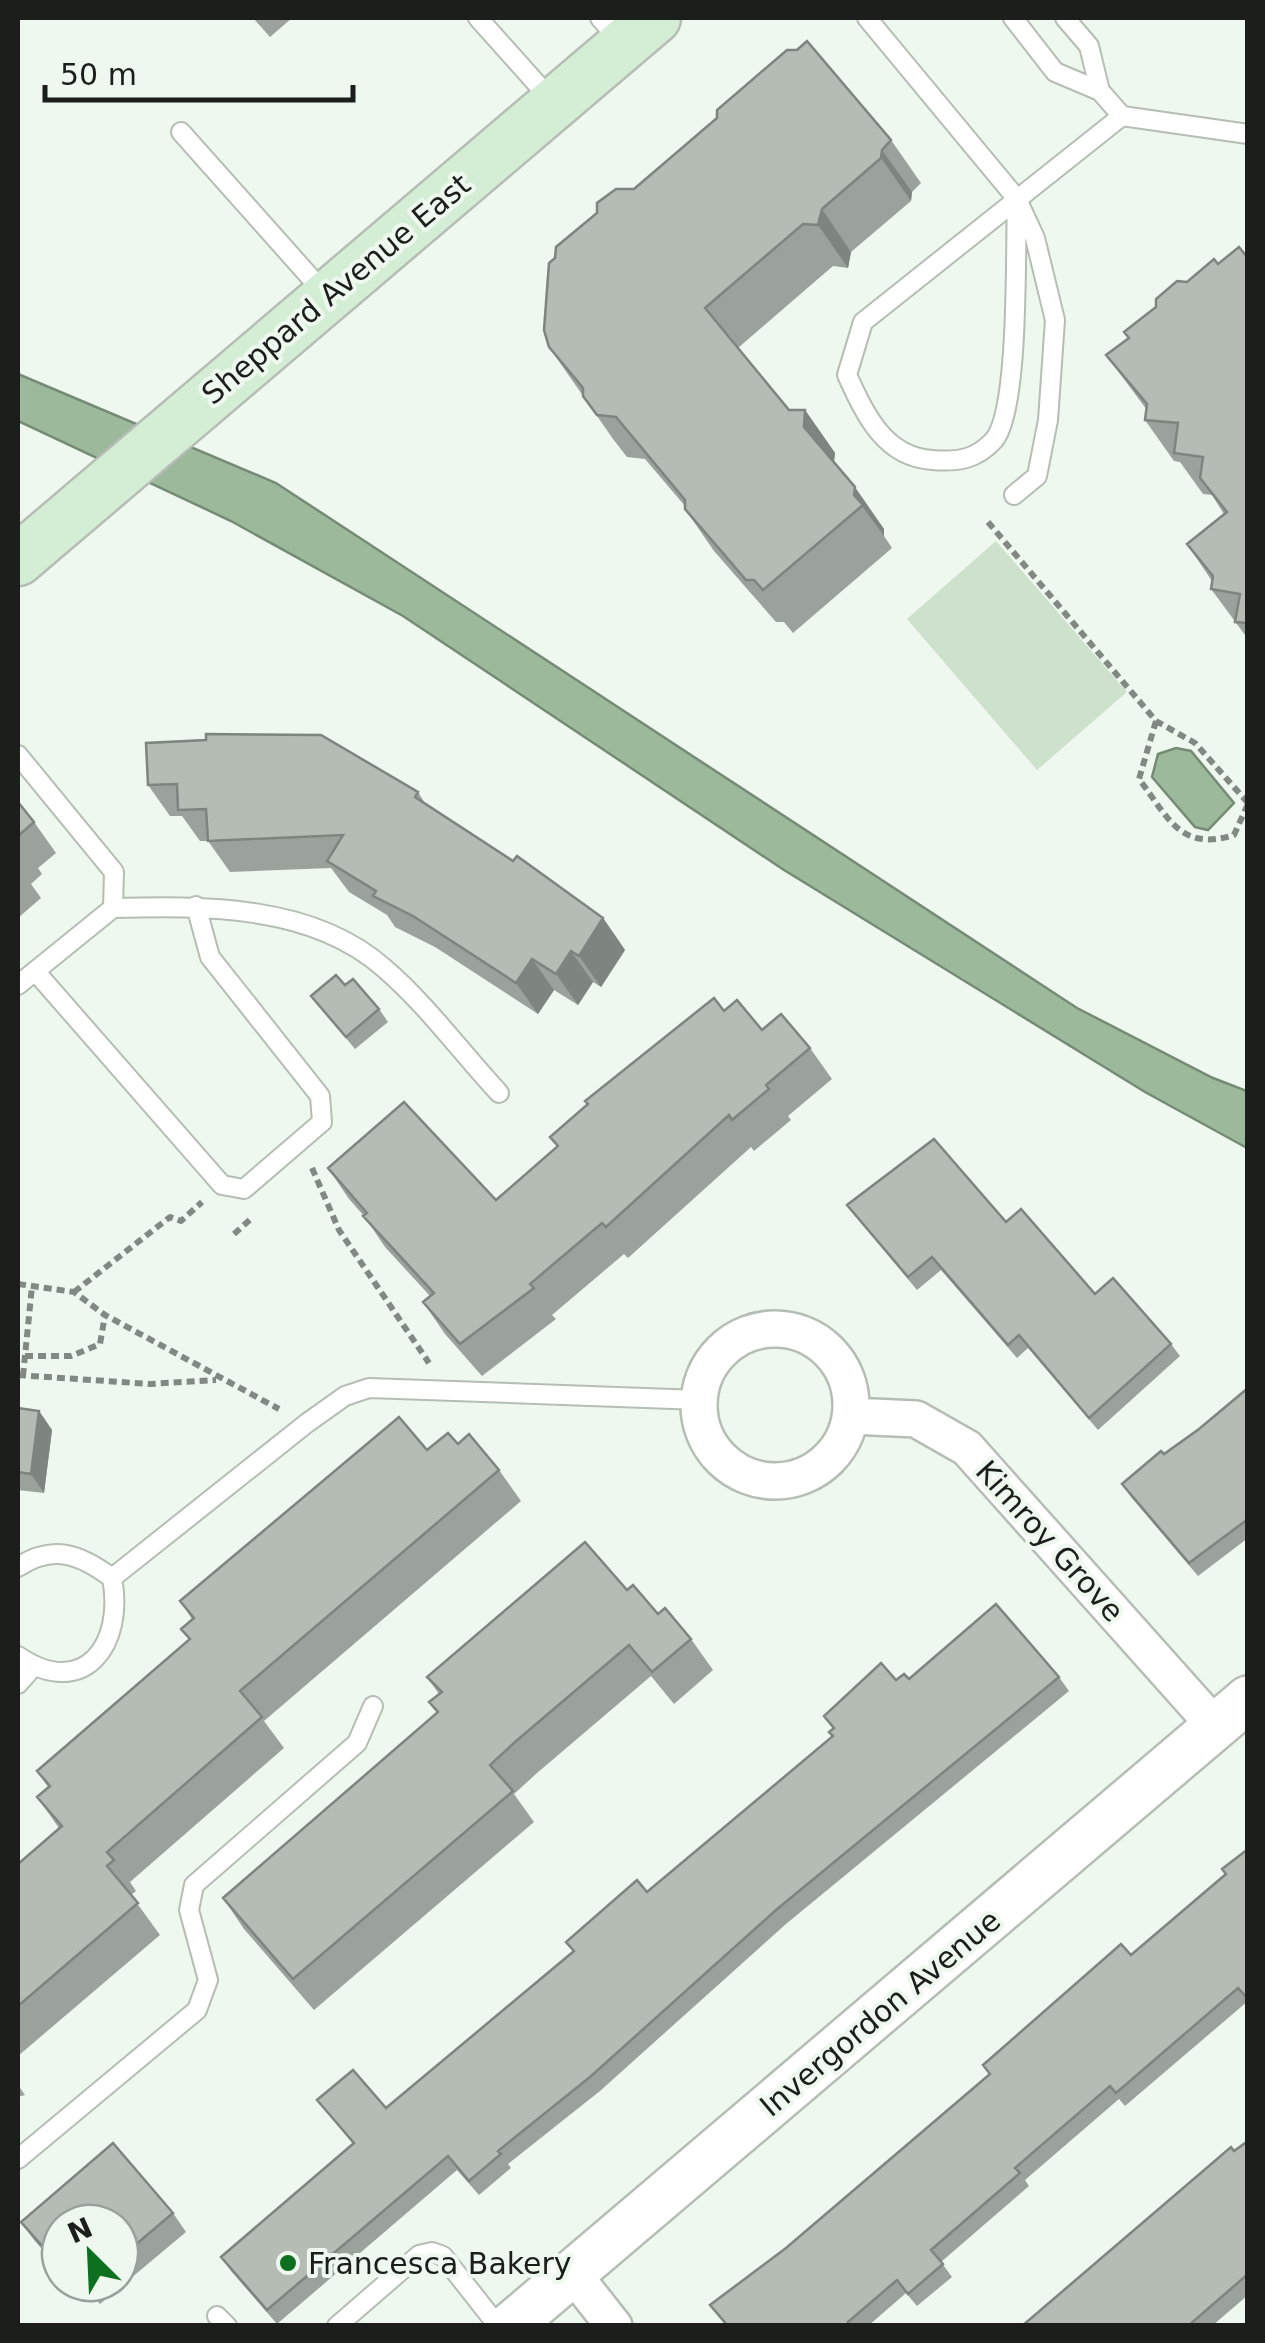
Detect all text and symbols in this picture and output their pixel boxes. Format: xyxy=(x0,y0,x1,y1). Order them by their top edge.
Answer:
scale bar xyxy=(45,40,352,102)
text: 50 m xyxy=(60,57,137,92)
street label: Sheppard Avenue East xyxy=(195,166,477,411)
street label: Kimroy Grove xyxy=(969,1453,1131,1629)
street label: Invergordon Avenue xyxy=(753,1902,1007,2124)
north arrow xyxy=(40,2203,140,2303)
text: N xyxy=(63,2211,97,2250)
place label: Francesca Bakery xyxy=(308,2246,572,2281)
marker: Francesca Bakery xyxy=(277,2252,299,2274)

